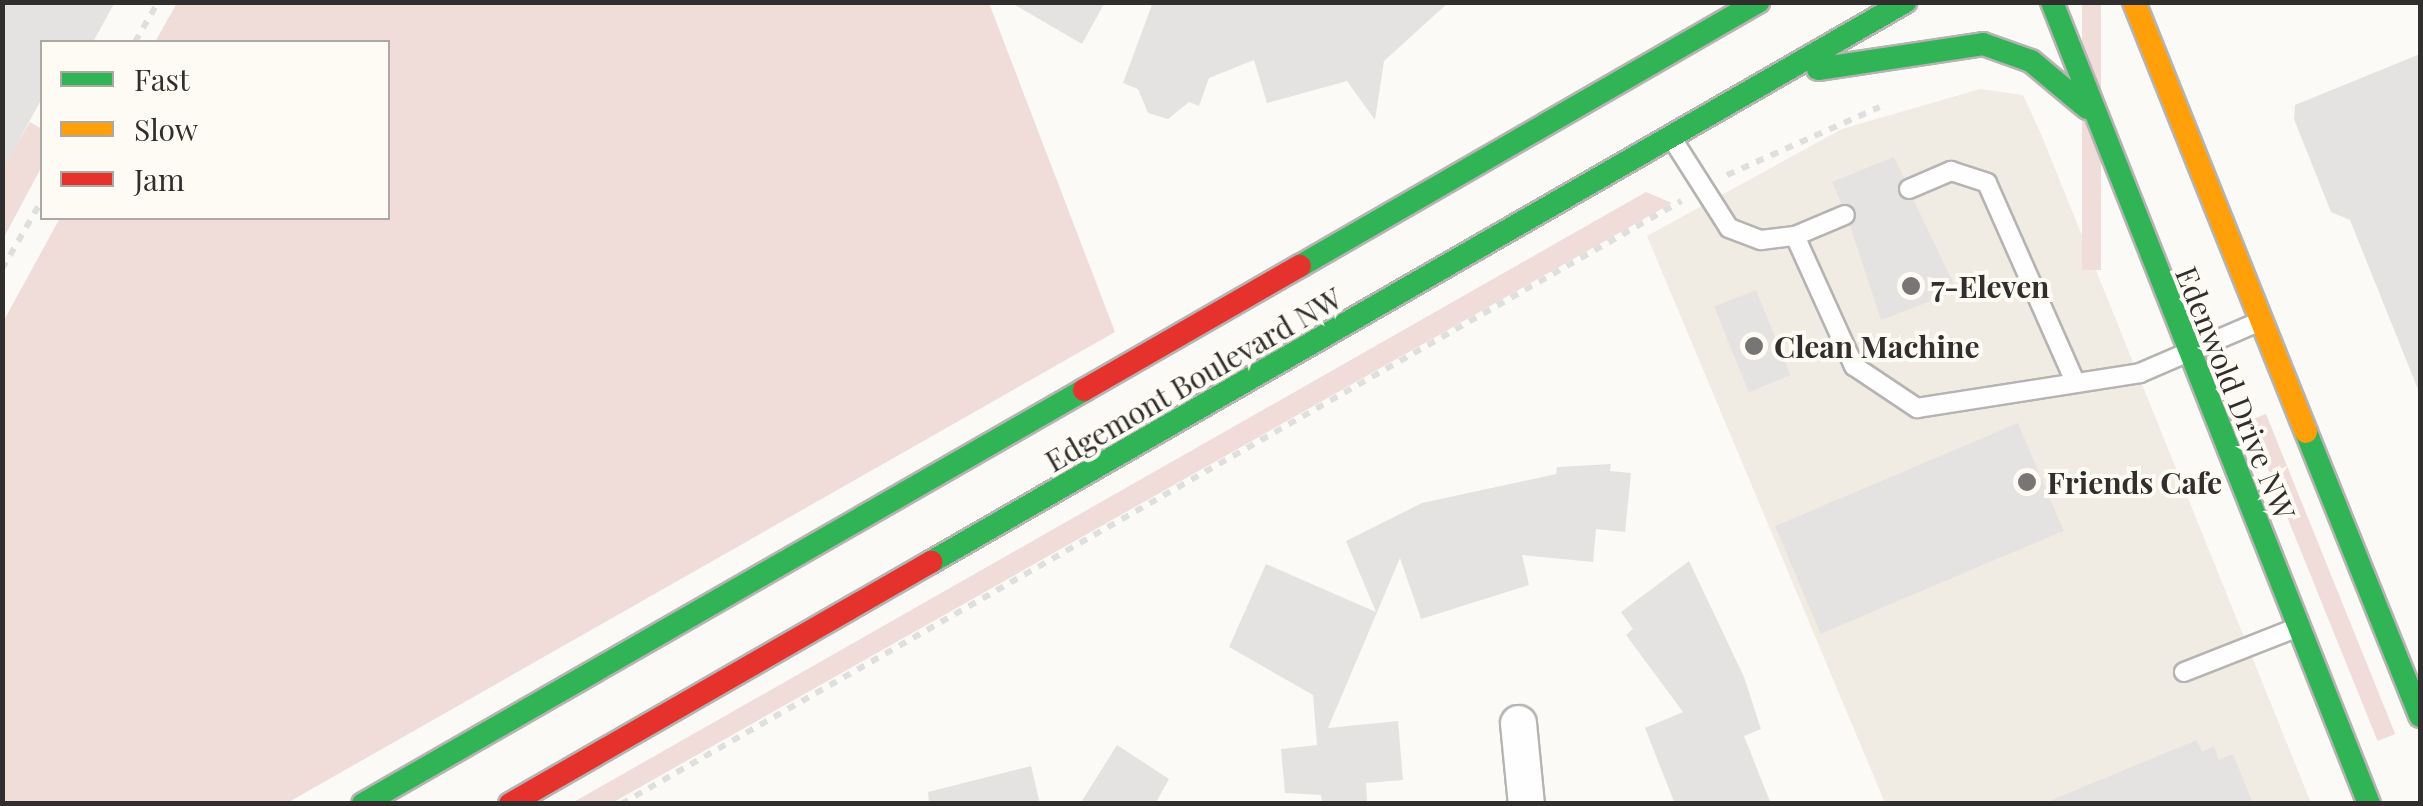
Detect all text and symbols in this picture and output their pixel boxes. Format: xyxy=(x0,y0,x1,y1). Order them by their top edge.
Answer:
legend xyxy=(40,40,390,220)
text: Fast xyxy=(134,59,190,99)
text: Slow xyxy=(134,109,198,149)
text: Jam xyxy=(134,159,185,199)
street label: Edenwold Drive NW xyxy=(2169,261,2303,525)
place label: 7-Eleven xyxy=(1931,268,2050,304)
marker: 7-Eleven xyxy=(1900,275,1922,297)
street label: Edgemont Boulevard NW xyxy=(1038,279,1348,479)
place label: Clean Machine xyxy=(1774,328,1980,364)
marker: Clean Machine xyxy=(1743,335,1765,357)
place label: Friends Cafe xyxy=(2047,464,2222,500)
marker: Friends Cafe xyxy=(2016,471,2038,493)

